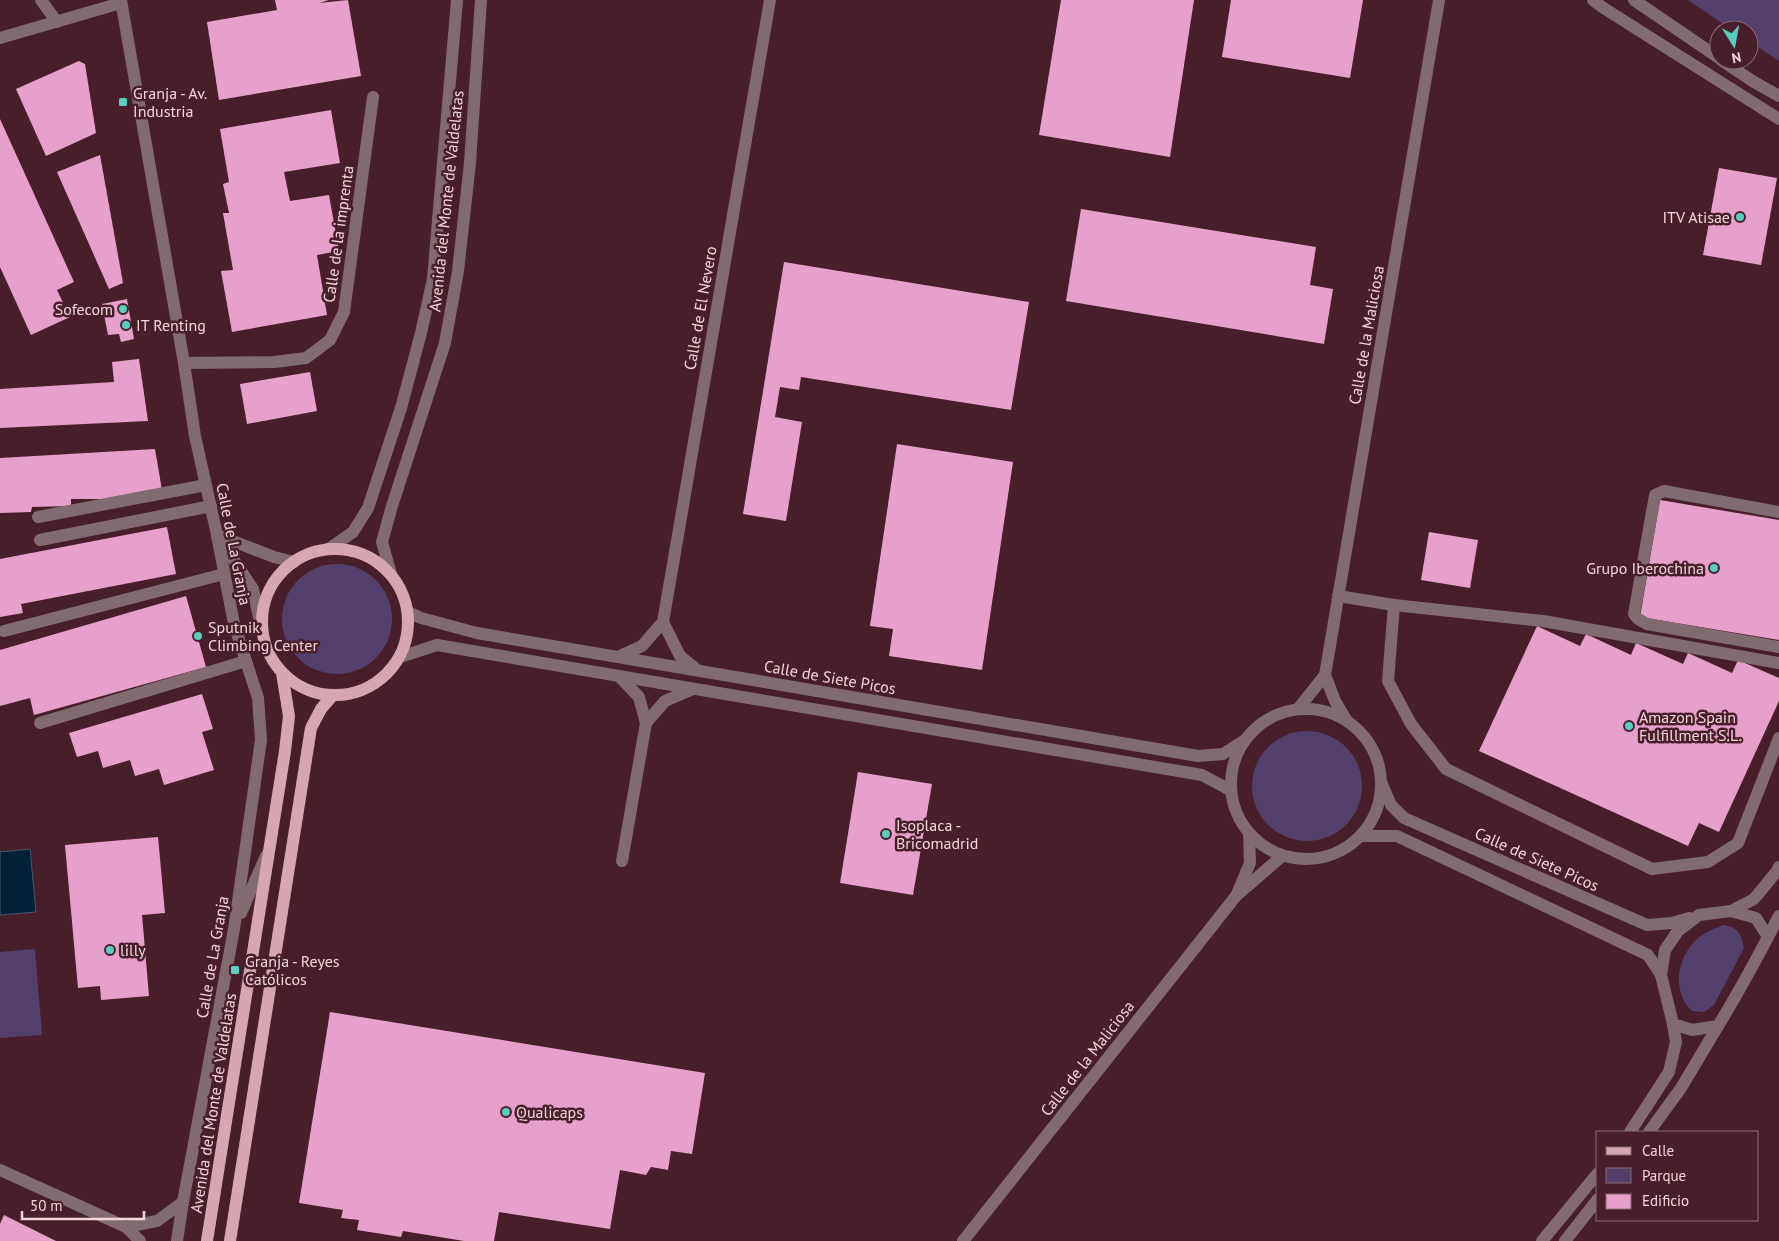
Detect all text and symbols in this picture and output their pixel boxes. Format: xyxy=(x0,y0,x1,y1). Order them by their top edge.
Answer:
north arrow xyxy=(1709,20,1759,70)
text: N xyxy=(1730,48,1743,67)
place label: Granja - Av. Industria xyxy=(133,83,207,121)
street label: Avenida del Monte de Valdelatas xyxy=(424,89,468,313)
marker: Granja - Av. Industria xyxy=(117,96,129,108)
street label: Calle de la imprenta xyxy=(318,164,358,304)
place label: ITV Atisae xyxy=(1662,207,1730,227)
marker: ITV Atisae xyxy=(1734,211,1746,223)
street label: Calle de El Nevero xyxy=(679,245,721,371)
street label: Calle de la Maliciosa xyxy=(1344,264,1388,406)
place label: Sofecom xyxy=(55,299,113,319)
marker: Sofecom xyxy=(117,303,129,315)
place label: IT Renting xyxy=(136,315,206,335)
marker: IT Renting xyxy=(120,319,132,331)
street label: Calle de La Granja xyxy=(212,481,256,607)
place label: Grupo Iberochina xyxy=(1586,558,1704,578)
marker: Grupo Iberochina xyxy=(1708,562,1720,574)
place label: Sputnik Climbing Center xyxy=(208,617,318,655)
marker: Sputnik Climbing Center xyxy=(192,630,204,642)
street label: Calle de Siete Picos xyxy=(763,656,898,698)
place label: Amazon Spain Fulfillment S.L. xyxy=(1639,707,1742,745)
marker: Amazon Spain Fulfillment S.L. xyxy=(1623,720,1635,732)
place label: Isoplaca - Bricomadrid xyxy=(896,815,978,853)
street label: Calle de Siete Picos xyxy=(1472,823,1602,895)
marker: Isoplaca - Bricomadrid xyxy=(880,828,892,840)
street label: Calle de La Granja xyxy=(191,894,233,1020)
place label: lilly xyxy=(120,940,146,960)
marker: lilly xyxy=(104,944,116,956)
place label: Granja - Reyes Católicos xyxy=(245,951,340,989)
marker: Granja - Reyes Católicos xyxy=(229,964,241,976)
street label: Avenida del Monte de Valdelatas xyxy=(186,991,240,1214)
street label: Calle de la Maliciosa xyxy=(1036,996,1138,1120)
place label: Qualicaps xyxy=(516,1102,583,1122)
marker: Qualicaps xyxy=(500,1106,512,1118)
legend xyxy=(1596,1131,1759,1221)
text: Calle xyxy=(1642,1141,1674,1160)
text: Parque xyxy=(1642,1166,1686,1185)
scale bar xyxy=(22,1188,145,1220)
text: Edificio xyxy=(1642,1191,1689,1210)
text: 50 m xyxy=(30,1196,63,1215)

